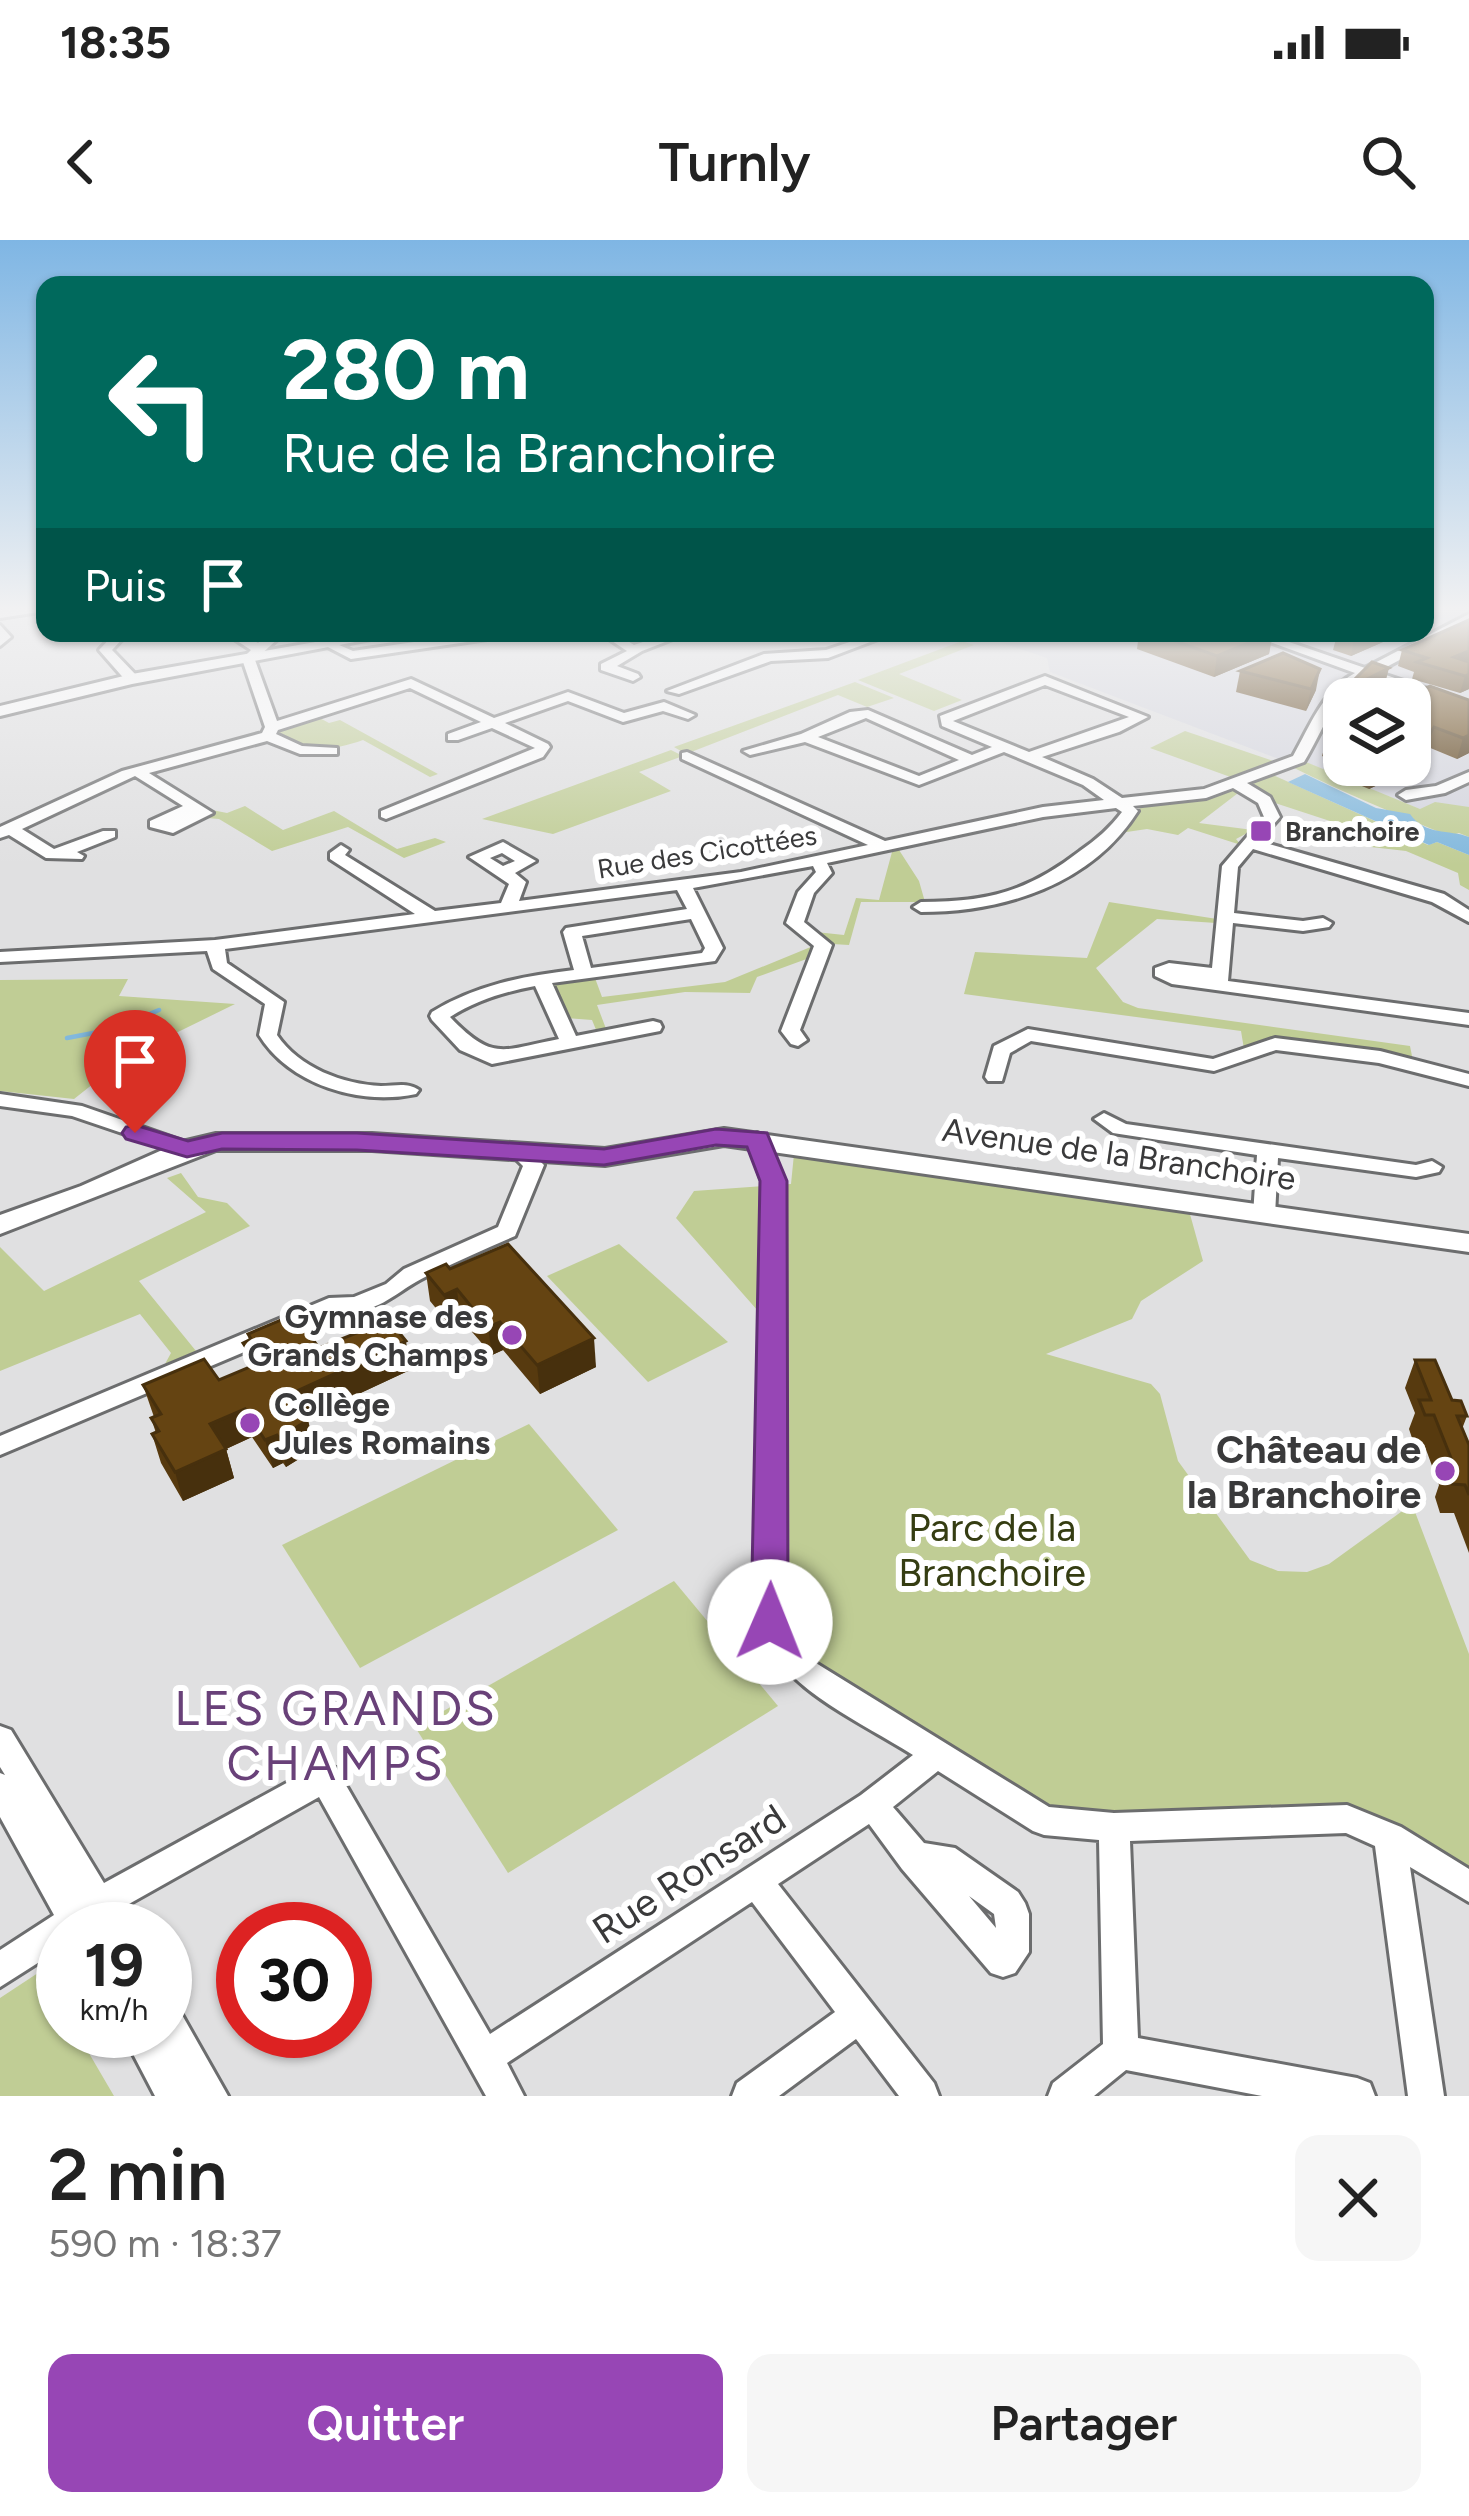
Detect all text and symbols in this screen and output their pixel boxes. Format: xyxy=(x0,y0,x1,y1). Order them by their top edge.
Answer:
text: 18:35 xyxy=(60,15,171,69)
icon: back xyxy=(48,129,114,195)
icon: search xyxy=(1355,129,1421,195)
text: Turnly xyxy=(659,130,810,195)
text: 280 m xyxy=(282,319,530,420)
icon: left xyxy=(84,324,240,480)
text: Rue de la Branchoire xyxy=(282,421,776,486)
icon: arrive xyxy=(190,552,256,618)
text: Puis xyxy=(84,558,166,612)
map controls xyxy=(1323,678,1431,786)
button: layers xyxy=(1323,678,1431,786)
place label: Branchoire xyxy=(1285,815,1420,848)
street label: Rue des Cicottées xyxy=(595,818,819,886)
marker: Branchoire xyxy=(1248,818,1274,844)
pin xyxy=(84,1010,186,1133)
icon: arrive xyxy=(102,1028,168,1094)
street label: Avenue de la Branchoire xyxy=(940,1110,1298,1198)
place label: Gymnase des Grands Champs xyxy=(247,1297,488,1374)
marker: Gymnase des Grands Champs xyxy=(499,1322,525,1348)
place label: Collège Jules Romains xyxy=(274,1385,490,1462)
marker: Collège Jules Romains xyxy=(237,1410,263,1436)
place label: Château de la Branchoire xyxy=(1187,1426,1421,1518)
marker: Château de la Branchoire xyxy=(1432,1458,1458,1484)
park label: Parc de la Branchoire xyxy=(898,1504,1086,1596)
position arrow xyxy=(707,1559,833,1685)
district label: LES GRANDS CHAMPS xyxy=(174,1679,498,1792)
street label: Rue Ronsard xyxy=(584,1794,794,1954)
speed limit sign: 30 xyxy=(216,1902,372,2058)
text: 19 xyxy=(84,1929,144,2001)
text: km/h xyxy=(80,1991,148,2028)
text: 2 min xyxy=(48,2132,227,2218)
button: close xyxy=(1295,2135,1421,2261)
text: 590 m · 18:37 xyxy=(48,2220,282,2267)
button: Quitter xyxy=(48,2354,723,2492)
button: Partager xyxy=(747,2354,1421,2492)

